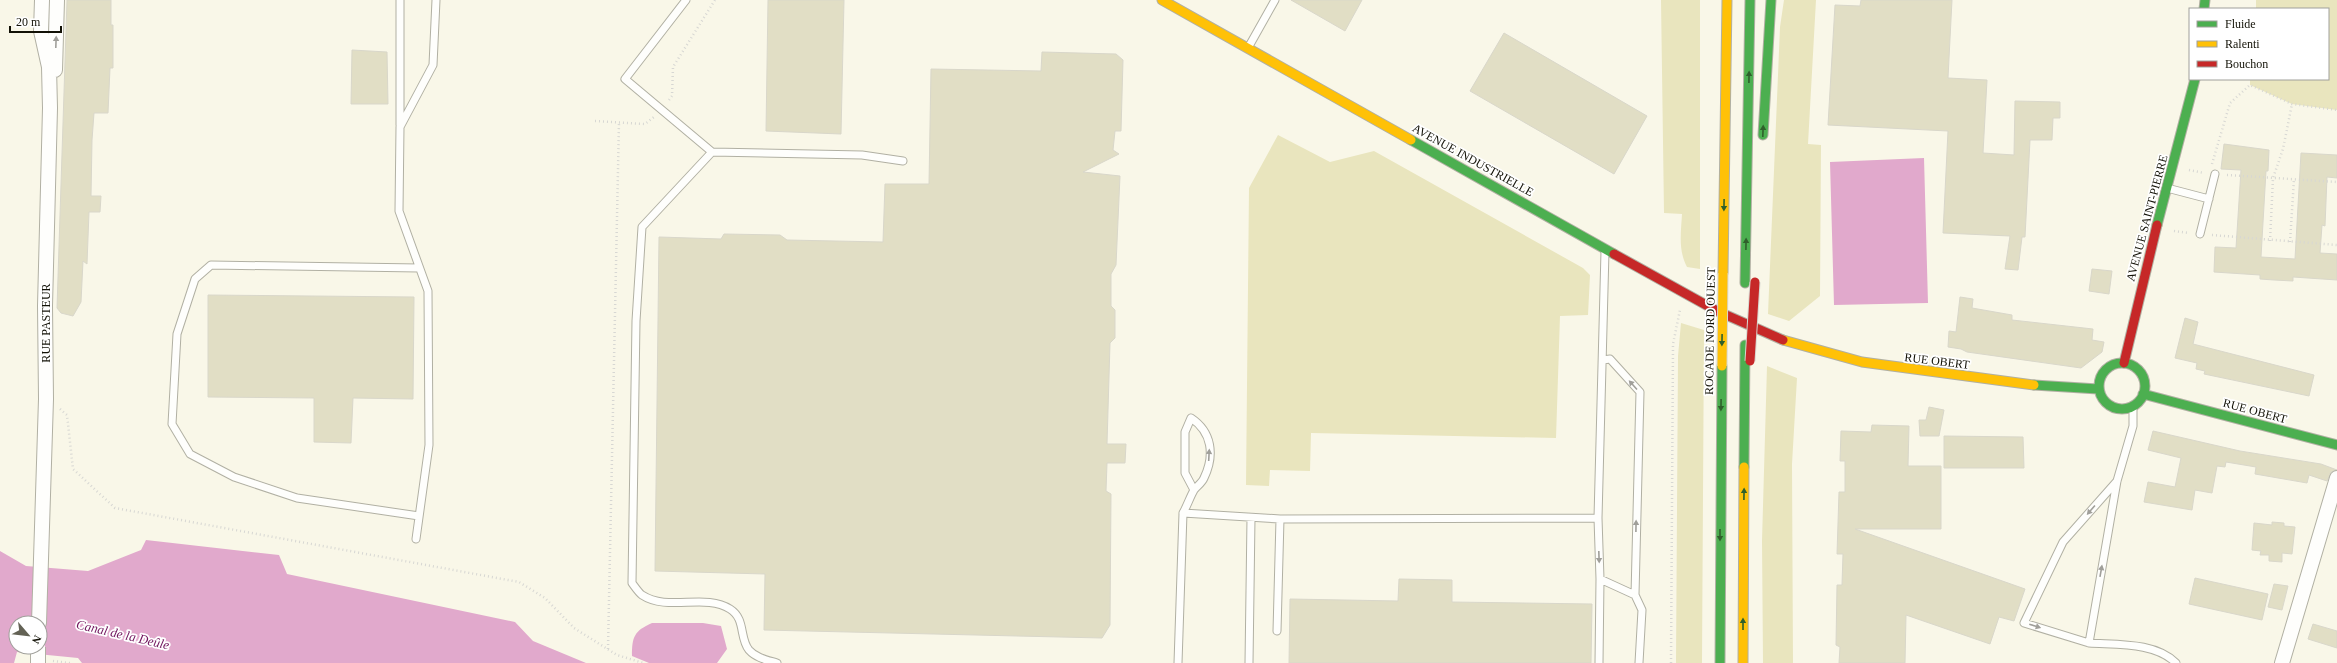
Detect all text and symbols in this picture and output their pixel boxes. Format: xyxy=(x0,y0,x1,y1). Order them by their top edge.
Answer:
scale bar xyxy=(10,8,61,34)
legend xyxy=(2189,8,2329,80)
text: 20 m xyxy=(16,15,41,29)
text: Fluide xyxy=(2225,17,2256,31)
one-way arrow xyxy=(53,35,59,48)
text: Ralenti xyxy=(2225,37,2260,51)
text: Bouchon xyxy=(2225,57,2268,71)
one-way arrow xyxy=(1746,70,1752,83)
street label: AVENUE INDUSTRIELLE xyxy=(1410,121,1536,199)
one-way arrow xyxy=(1760,124,1766,137)
street label: AVENUE SAINT-PIERRE xyxy=(2123,153,2171,283)
one-way arrow xyxy=(1721,199,1727,212)
one-way arrow xyxy=(1743,237,1749,250)
street label: ROCADE NORD OUEST xyxy=(1702,266,1718,395)
street label: RUE PASTEUR xyxy=(39,283,53,363)
one-way arrow xyxy=(1719,334,1725,347)
street label: RUE OBERT xyxy=(1904,350,1971,372)
one-way arrow xyxy=(1629,380,1638,389)
street label: RUE OBERT xyxy=(2221,396,2289,426)
one-way arrow xyxy=(1718,399,1725,411)
one-way arrow xyxy=(1206,448,1212,461)
one-way arrow xyxy=(1740,488,1747,500)
one-way arrow xyxy=(2087,505,2096,515)
one-way arrow xyxy=(1633,519,1639,532)
one-way arrow xyxy=(1717,529,1723,542)
one-way arrow xyxy=(1596,551,1603,563)
one-way arrow xyxy=(2099,565,2105,577)
north arrow xyxy=(8,615,48,655)
water label: Canal de la Deûle xyxy=(75,616,171,653)
one-way arrow xyxy=(1740,617,1746,630)
one-way arrow xyxy=(2029,623,2041,629)
text: N xyxy=(30,633,44,646)

